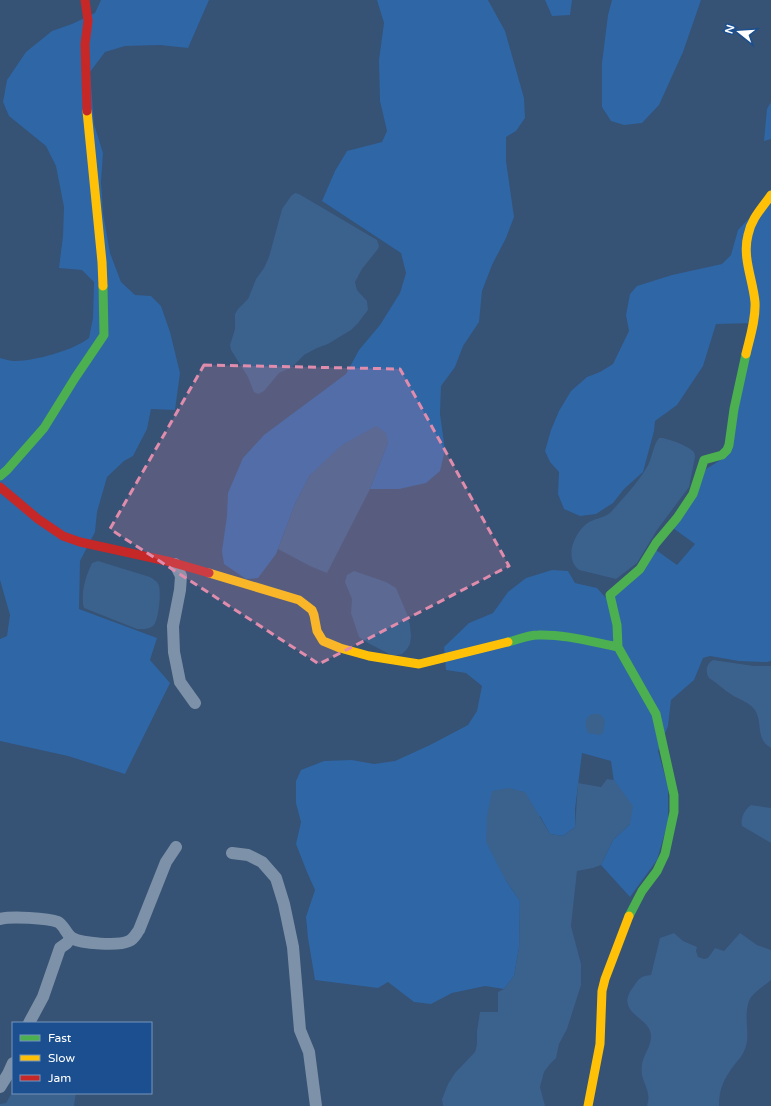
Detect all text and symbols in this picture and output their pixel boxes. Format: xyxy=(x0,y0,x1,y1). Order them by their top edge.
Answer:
north arrow xyxy=(719,12,759,52)
text: N xyxy=(722,23,737,35)
legend xyxy=(12,1022,152,1094)
text: Fast xyxy=(48,1031,72,1045)
text: Slow xyxy=(48,1051,75,1065)
text: Jam xyxy=(48,1071,71,1085)

